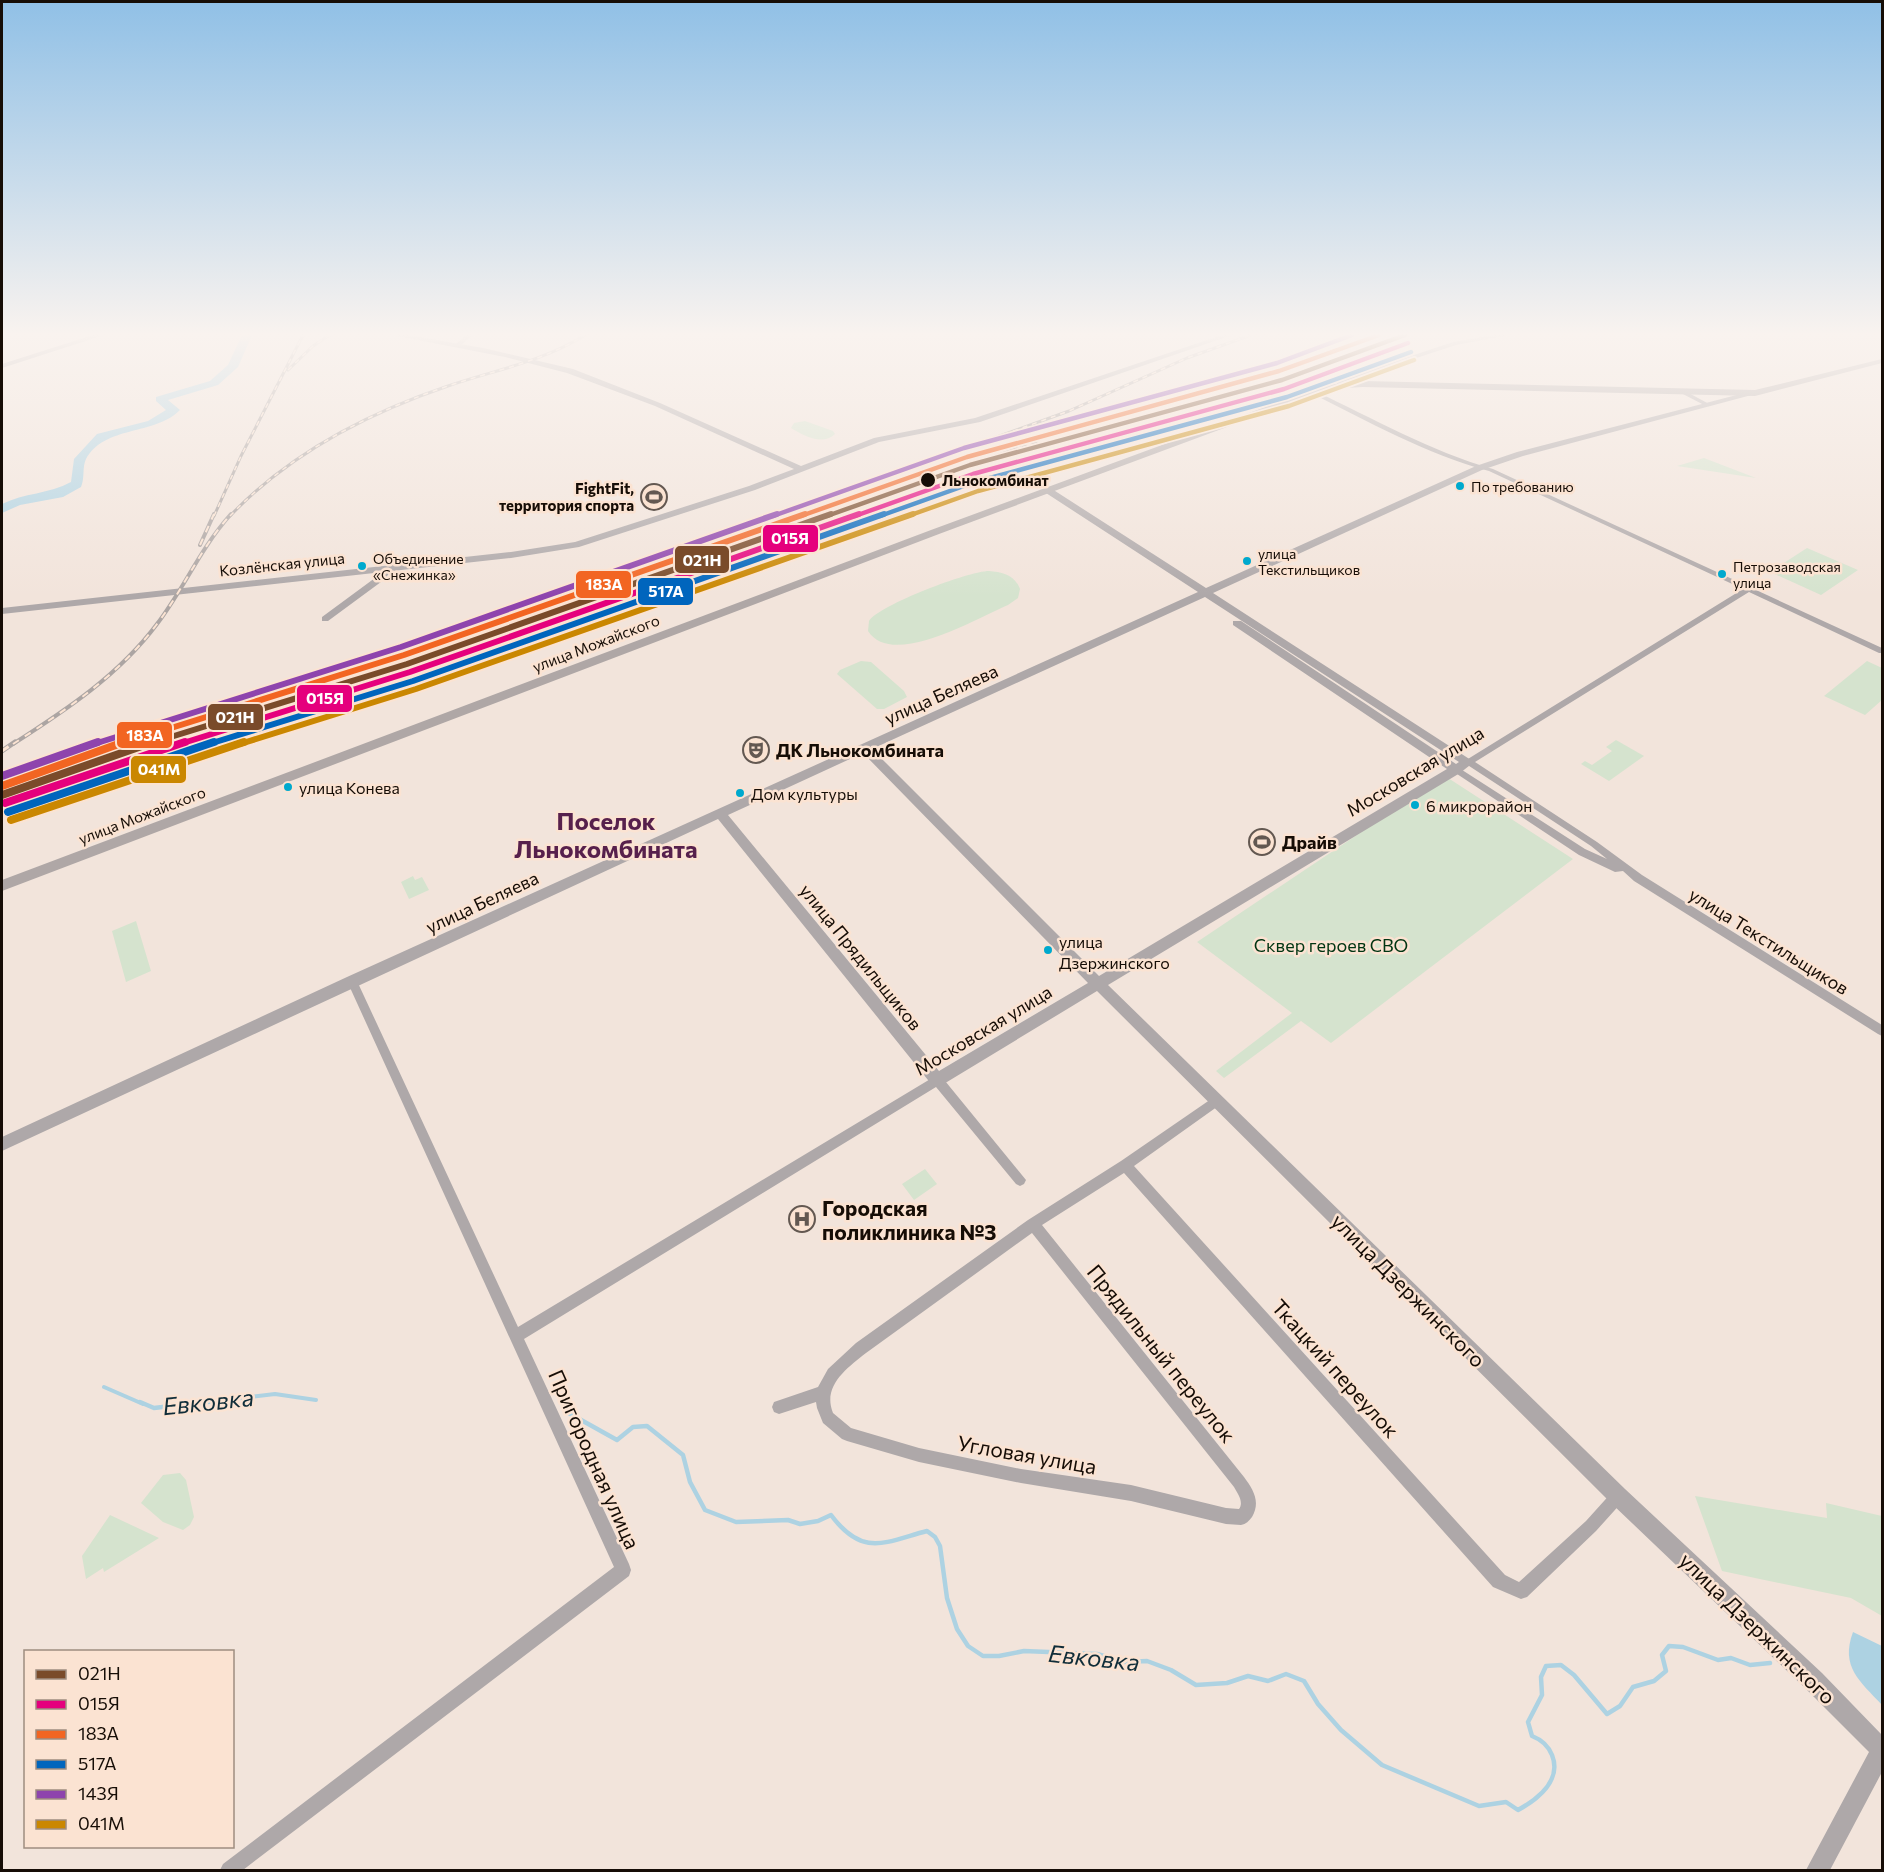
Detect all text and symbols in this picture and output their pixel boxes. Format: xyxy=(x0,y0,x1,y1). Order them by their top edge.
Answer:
marker: Льнокомбинат xyxy=(919,471,937,489)
place label: Льнокомбинат xyxy=(942,471,1049,489)
place label: По требованию xyxy=(1471,478,1574,495)
place label: FightFit, территория спорта xyxy=(499,479,634,514)
marker: По требованию xyxy=(1454,480,1466,492)
sports icon: FightFit, территория спорта xyxy=(639,482,669,512)
line badge: 015Я xyxy=(762,524,819,553)
text: 015Я xyxy=(771,528,809,547)
line badge: 021Н xyxy=(674,545,730,574)
place label: улица Текстильщиков xyxy=(1258,545,1360,578)
street label: Козлёнская улица xyxy=(218,548,346,580)
place label: Объединение «Снежинка» xyxy=(373,550,464,583)
text: 021Н xyxy=(683,550,721,569)
marker: улица Текстильщиков xyxy=(1241,555,1253,567)
place label: Петрозаводская улица xyxy=(1733,558,1841,591)
marker: Объединение «Снежинка» xyxy=(356,560,368,572)
marker: Петрозаводская улица xyxy=(1716,568,1728,580)
line badge: 183А xyxy=(575,570,632,599)
text: 183А xyxy=(585,574,623,593)
line badge: 517А xyxy=(637,577,694,606)
text: 517А xyxy=(648,581,684,600)
street label: улица Можайского xyxy=(530,610,662,676)
street label: улица Беляева xyxy=(881,659,1001,729)
line badge: 015Я xyxy=(296,684,353,713)
text: 015Я xyxy=(306,688,344,707)
line badge: 021Н xyxy=(207,703,264,731)
text: 021Н xyxy=(216,707,254,726)
line badge: 183А xyxy=(116,721,173,749)
street label: Московская улица xyxy=(1342,721,1488,821)
text: 183А xyxy=(126,725,164,744)
theatre icon: ДК Льнокомбината xyxy=(741,735,771,765)
place label: ДК Льнокомбината xyxy=(776,739,944,761)
line badge: 041М xyxy=(130,755,187,784)
text: 041М xyxy=(138,759,180,778)
place label: улица Конева xyxy=(299,778,400,797)
marker: улица Конева xyxy=(282,781,294,793)
street label: улица Можайского xyxy=(76,782,208,848)
place label: Дом культуры xyxy=(751,784,858,803)
marker: Дом культуры xyxy=(734,787,746,799)
place label: 6 микрорайон xyxy=(1426,796,1532,815)
marker: 6 микрорайон xyxy=(1409,799,1421,811)
district label: Поселок Льнокомбината xyxy=(514,806,698,863)
sports icon: Драйв xyxy=(1247,827,1277,857)
place label: Драйв xyxy=(1282,831,1337,853)
street label: улица Беляева xyxy=(422,866,542,938)
street label: улица Прядильщиков xyxy=(795,879,927,1035)
street label: улица Текстильщиков xyxy=(1685,883,1853,999)
place label: улица Дзержинского xyxy=(1059,932,1170,972)
park label: Сквер героев СВО xyxy=(1254,934,1408,956)
marker: улица Дзержинского xyxy=(1042,944,1054,956)
street label: Московская улица xyxy=(910,980,1056,1080)
place label: Городская поликлиника №3 xyxy=(822,1195,997,1244)
hospital icon: Городская поликлиника №3 xyxy=(787,1204,817,1234)
street label: улица Дзержинского xyxy=(1327,1208,1491,1372)
street label: Прядильный переулок xyxy=(1083,1259,1241,1447)
street label: Ткацкий переулок xyxy=(1267,1294,1405,1442)
street label: Пригородная улица xyxy=(544,1365,646,1553)
water label: Евковка xyxy=(161,1382,255,1420)
street label: Угловая улица xyxy=(955,1429,1099,1479)
street label: улица Дзержинского xyxy=(1675,1547,1841,1709)
water label: Евковка xyxy=(1047,1638,1141,1676)
legend xyxy=(24,1650,234,1848)
text: 021Н xyxy=(78,1662,121,1684)
text: 015Я xyxy=(78,1692,120,1714)
text: 183А xyxy=(78,1722,119,1744)
text: 517А xyxy=(78,1752,116,1774)
text: 143Я xyxy=(78,1782,119,1804)
text: 041М xyxy=(78,1812,125,1834)

